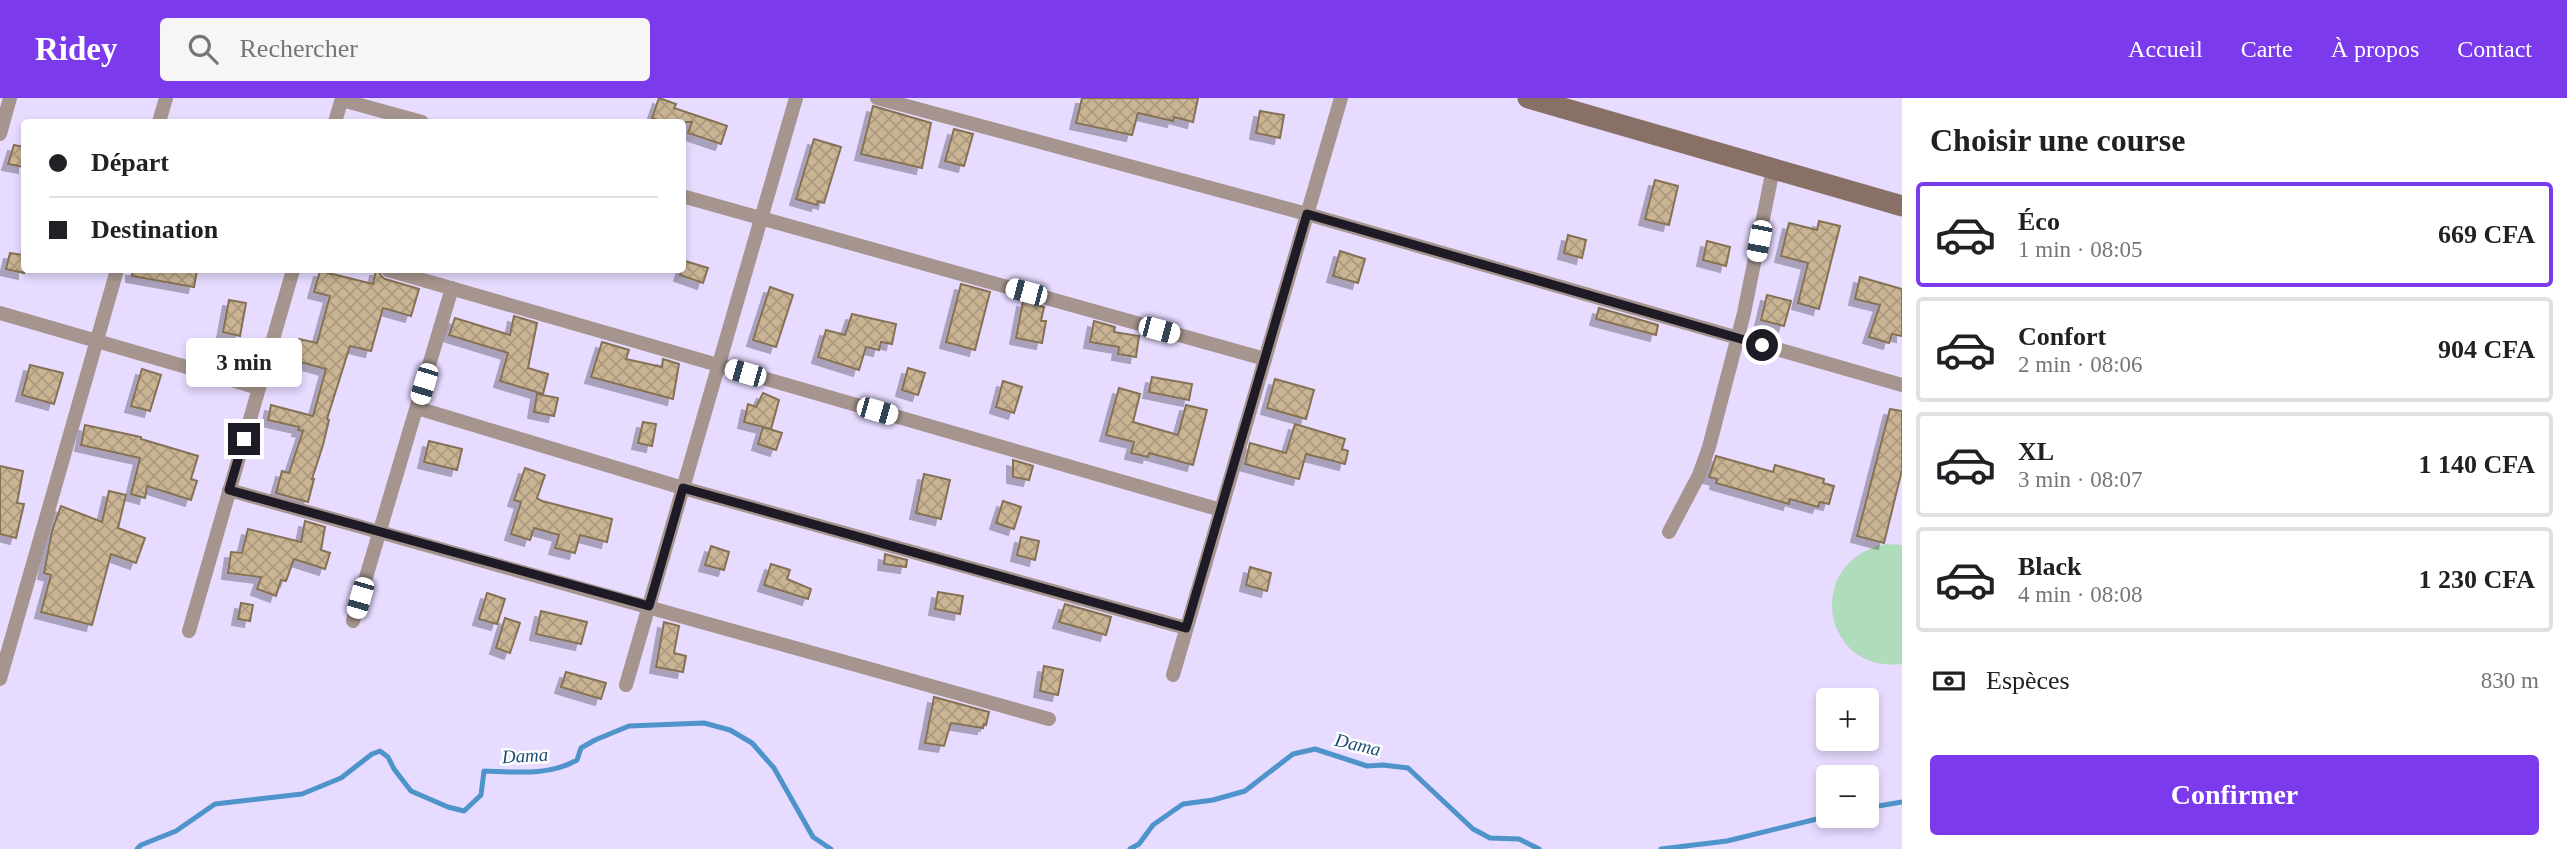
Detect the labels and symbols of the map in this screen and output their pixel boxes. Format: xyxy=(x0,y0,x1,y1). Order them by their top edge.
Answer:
car xyxy=(1745,218,1774,264)
car xyxy=(1003,276,1050,308)
car xyxy=(1136,314,1183,346)
route start xyxy=(1746,329,1778,361)
callout: 3 min xyxy=(186,338,302,386)
car xyxy=(722,357,769,389)
car xyxy=(408,361,441,407)
car xyxy=(854,395,901,427)
route end xyxy=(228,423,260,455)
car xyxy=(345,575,376,621)
water label: Dama xyxy=(1332,729,1383,760)
water label: Dama xyxy=(500,744,549,767)

